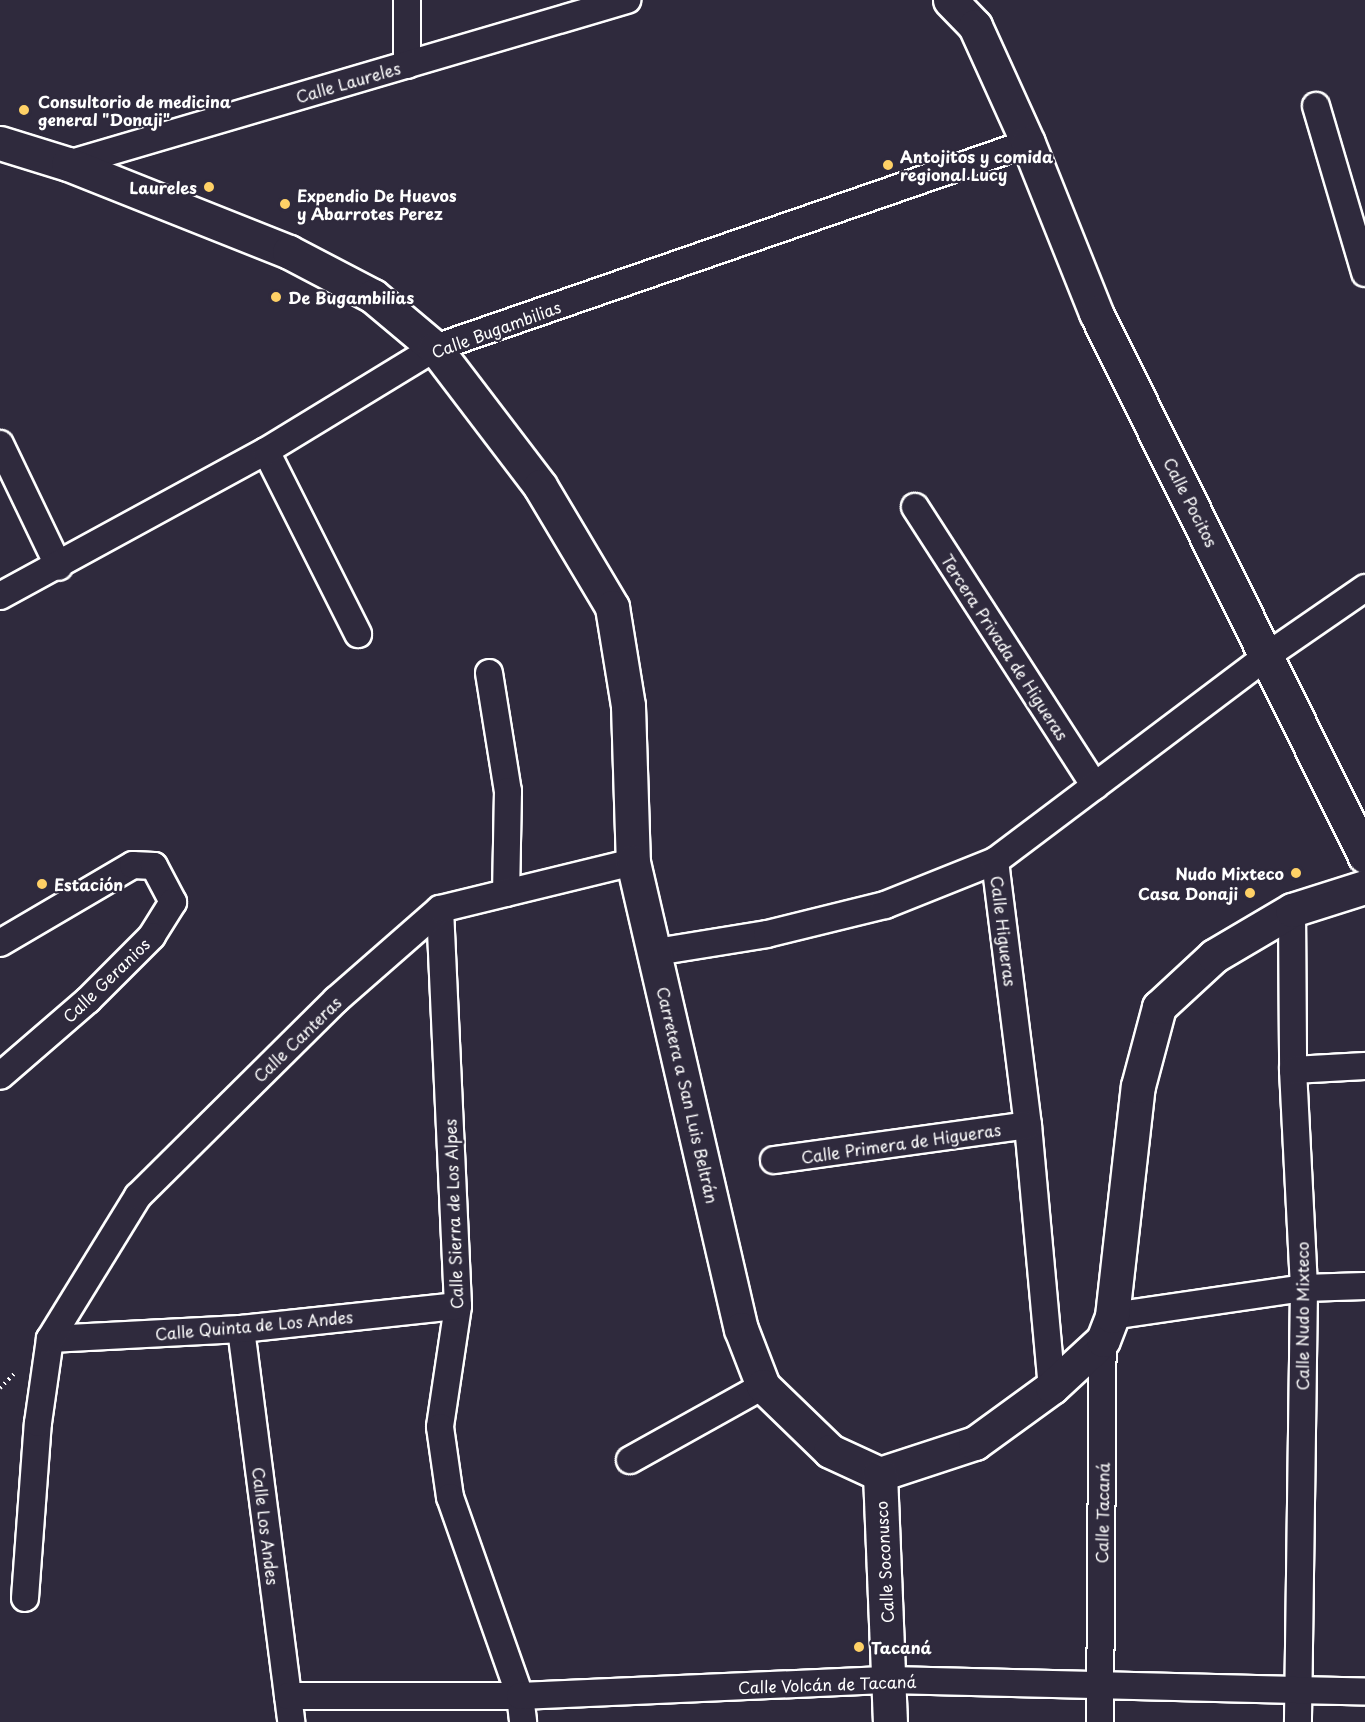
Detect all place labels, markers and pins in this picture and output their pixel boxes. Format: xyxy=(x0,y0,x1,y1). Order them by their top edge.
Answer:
place label: Consultorio de medicina general "Donaji" xyxy=(38,91,233,129)
marker: Consultorio de medicina general "Donaji" xyxy=(15,101,33,119)
place label: Antojitos y comida regional Lucy xyxy=(900,146,1054,184)
marker: Antojitos y comida regional Lucy xyxy=(881,158,895,172)
place label: Laureles xyxy=(130,177,197,197)
marker: Laureles xyxy=(202,180,216,194)
place label: Expendio De Huevos y Abarrotes Perez xyxy=(297,185,458,223)
marker: Expendio De Huevos y Abarrotes Perez xyxy=(278,197,292,211)
place label: De Bugambilias xyxy=(288,287,414,307)
marker: De Bugambilias xyxy=(269,290,283,304)
place label: Nudo Mixteco xyxy=(1175,863,1284,883)
marker: Nudo Mixteco xyxy=(1289,866,1303,880)
place label: Estación xyxy=(54,874,123,894)
marker: Estación xyxy=(35,877,49,891)
place label: Casa Donaji xyxy=(1138,883,1238,903)
marker: Casa Donaji xyxy=(1243,886,1257,900)
place label: Tacaná xyxy=(871,1637,932,1657)
marker: Tacaná xyxy=(852,1640,866,1654)

